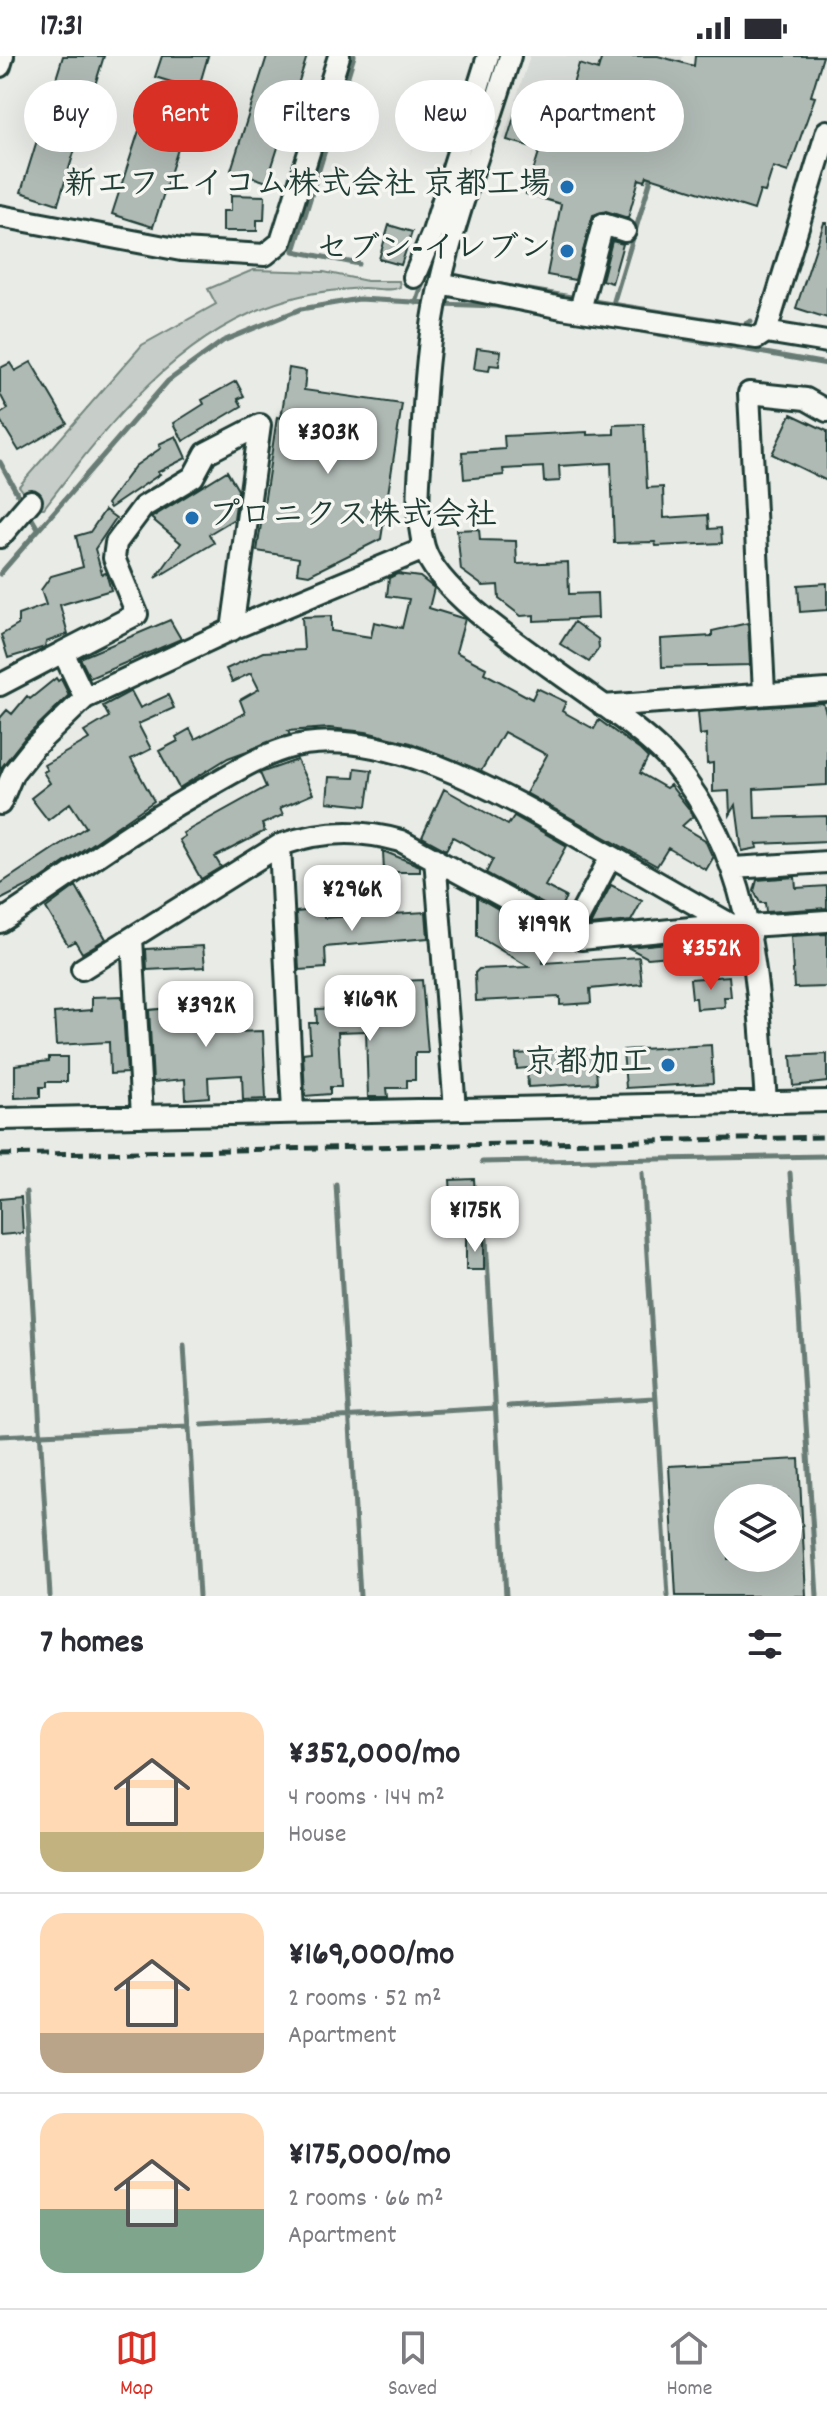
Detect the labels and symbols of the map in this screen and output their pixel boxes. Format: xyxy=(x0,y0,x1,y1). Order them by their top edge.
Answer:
place label: 新エフエイコム株式会社 京都工場 xyxy=(64,164,551,210)
marker: 新エフエイコム株式会社 京都工場 xyxy=(558,178,576,196)
place label: セブン-イレブン xyxy=(316,228,551,274)
marker: セブン-イレブン xyxy=(558,242,576,260)
pin: ¥303K xyxy=(272,408,384,476)
place label: プロニクス株式会社 xyxy=(208,495,497,541)
marker: プロニクス株式会社 xyxy=(183,509,201,527)
pin: ¥296K xyxy=(296,865,408,933)
pin: ¥199K xyxy=(488,900,600,968)
pin: ¥352K xyxy=(655,924,767,992)
pin: ¥169K xyxy=(314,975,426,1043)
pin: ¥392K xyxy=(150,981,262,1049)
place label: 京都加工 xyxy=(524,1042,652,1088)
marker: 京都加工 xyxy=(659,1056,677,1074)
pin: ¥175K xyxy=(419,1186,531,1254)

